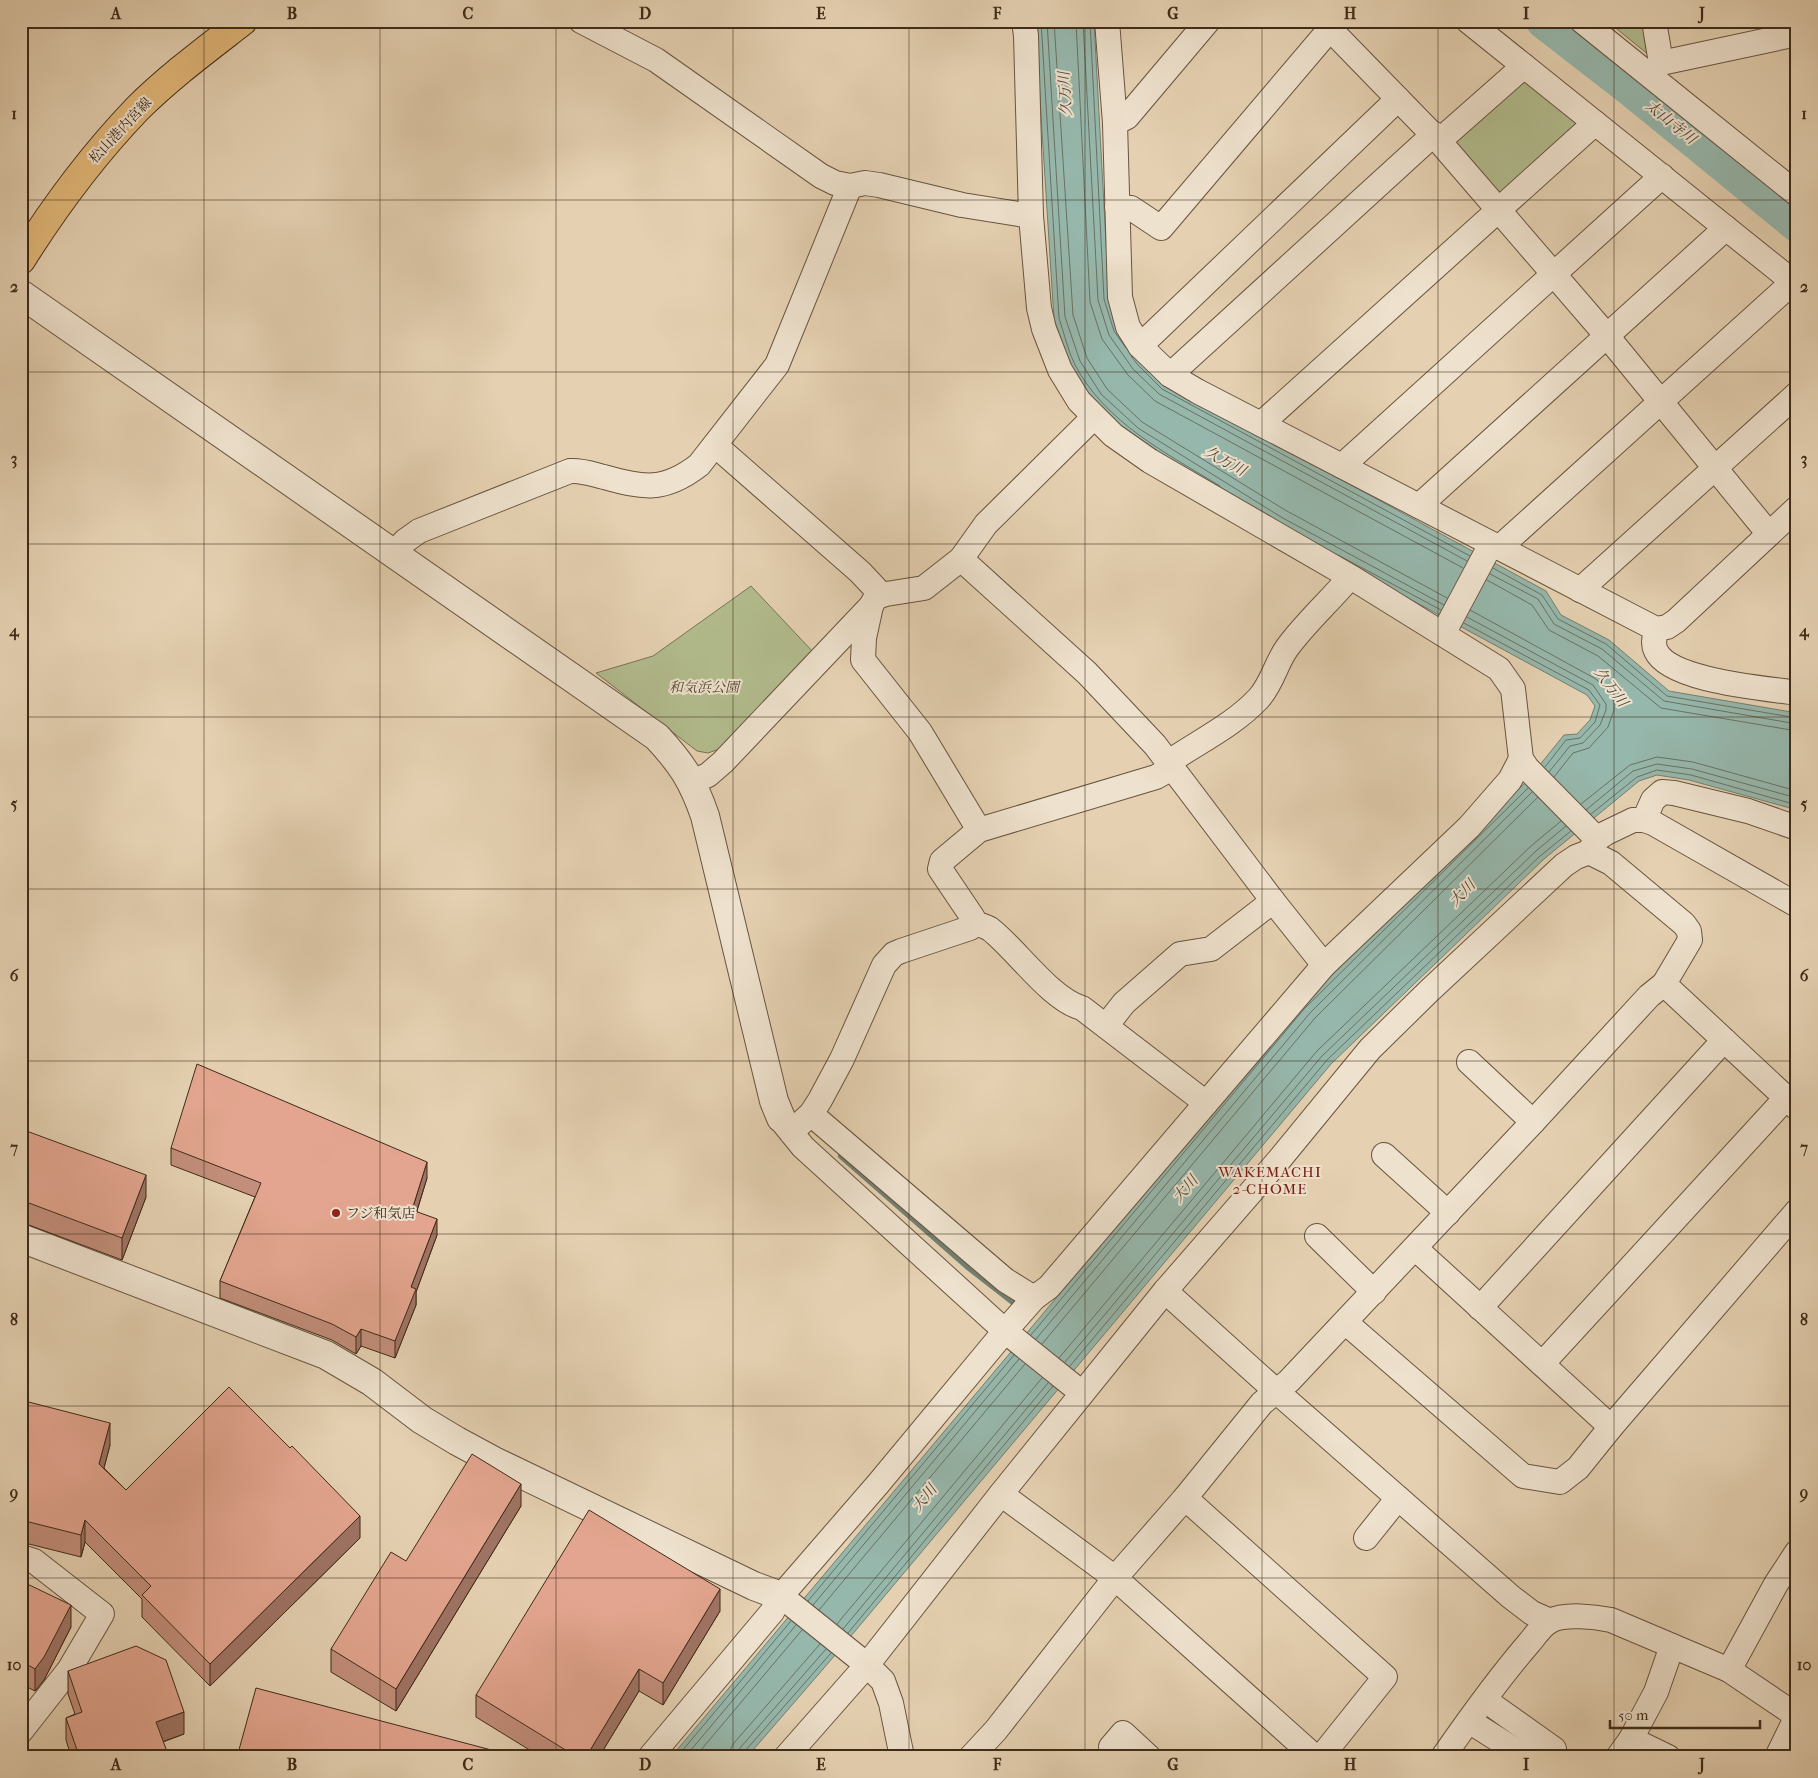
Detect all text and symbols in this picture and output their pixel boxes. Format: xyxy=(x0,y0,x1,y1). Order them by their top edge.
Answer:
text: A xyxy=(110,4,122,23)
text: B xyxy=(287,4,297,23)
text: C xyxy=(463,4,474,23)
text: D xyxy=(639,4,651,23)
text: E xyxy=(816,4,826,23)
text: F xyxy=(992,4,1002,23)
text: G xyxy=(1167,4,1179,23)
text: H xyxy=(1344,4,1357,23)
text: I xyxy=(1523,4,1530,23)
text: J xyxy=(1697,4,1705,24)
water label: 久万川 xyxy=(1055,69,1075,117)
street label: 松山港内宮線 xyxy=(86,94,155,167)
water label: 太山寺川 xyxy=(1642,96,1702,149)
text: 1 xyxy=(11,104,17,123)
text: 1 xyxy=(1801,104,1807,123)
text: 2 xyxy=(10,277,18,296)
text: 2 xyxy=(1800,277,1808,296)
water label: 久万川 xyxy=(1201,442,1251,481)
text: 3 xyxy=(11,449,17,469)
text: 3 xyxy=(1801,449,1807,469)
text: 4 xyxy=(8,621,20,641)
text: 4 xyxy=(1798,621,1810,641)
water label: 久万川 xyxy=(1590,664,1633,712)
park label: 和気浜公園 xyxy=(669,679,741,696)
text: 5 xyxy=(11,794,18,813)
text: 5 xyxy=(1801,794,1808,813)
water label: 大川 xyxy=(1445,875,1480,910)
text: 6 xyxy=(10,966,19,985)
text: 6 xyxy=(1800,966,1809,985)
text: 7 xyxy=(9,1138,18,1157)
text: 7 xyxy=(1799,1138,1808,1157)
district label: WAKEMACHI 2-CHOME xyxy=(1217,1163,1322,1198)
water label: 大川 xyxy=(1168,1170,1203,1206)
place label: フジ和気店 xyxy=(346,1205,415,1222)
marker: フジ和気店 xyxy=(330,1207,342,1219)
text: 8 xyxy=(10,1310,18,1329)
text: 8 xyxy=(1800,1310,1808,1329)
water label: 大川 xyxy=(908,1479,942,1515)
text: 9 xyxy=(9,1483,18,1503)
text: 9 xyxy=(1799,1483,1808,1503)
text: 10 xyxy=(7,1655,21,1674)
text: 10 xyxy=(1797,1655,1811,1674)
scale bar xyxy=(1610,1698,1760,1730)
text: 50 m xyxy=(1618,1706,1649,1724)
text: A xyxy=(110,1755,122,1774)
text: B xyxy=(287,1755,297,1774)
text: C xyxy=(463,1755,474,1774)
text: D xyxy=(639,1755,651,1774)
text: E xyxy=(816,1755,826,1774)
text: F xyxy=(992,1755,1002,1774)
text: G xyxy=(1167,1755,1179,1774)
text: H xyxy=(1344,1755,1357,1774)
text: I xyxy=(1523,1755,1530,1774)
text: J xyxy=(1697,1755,1705,1775)

